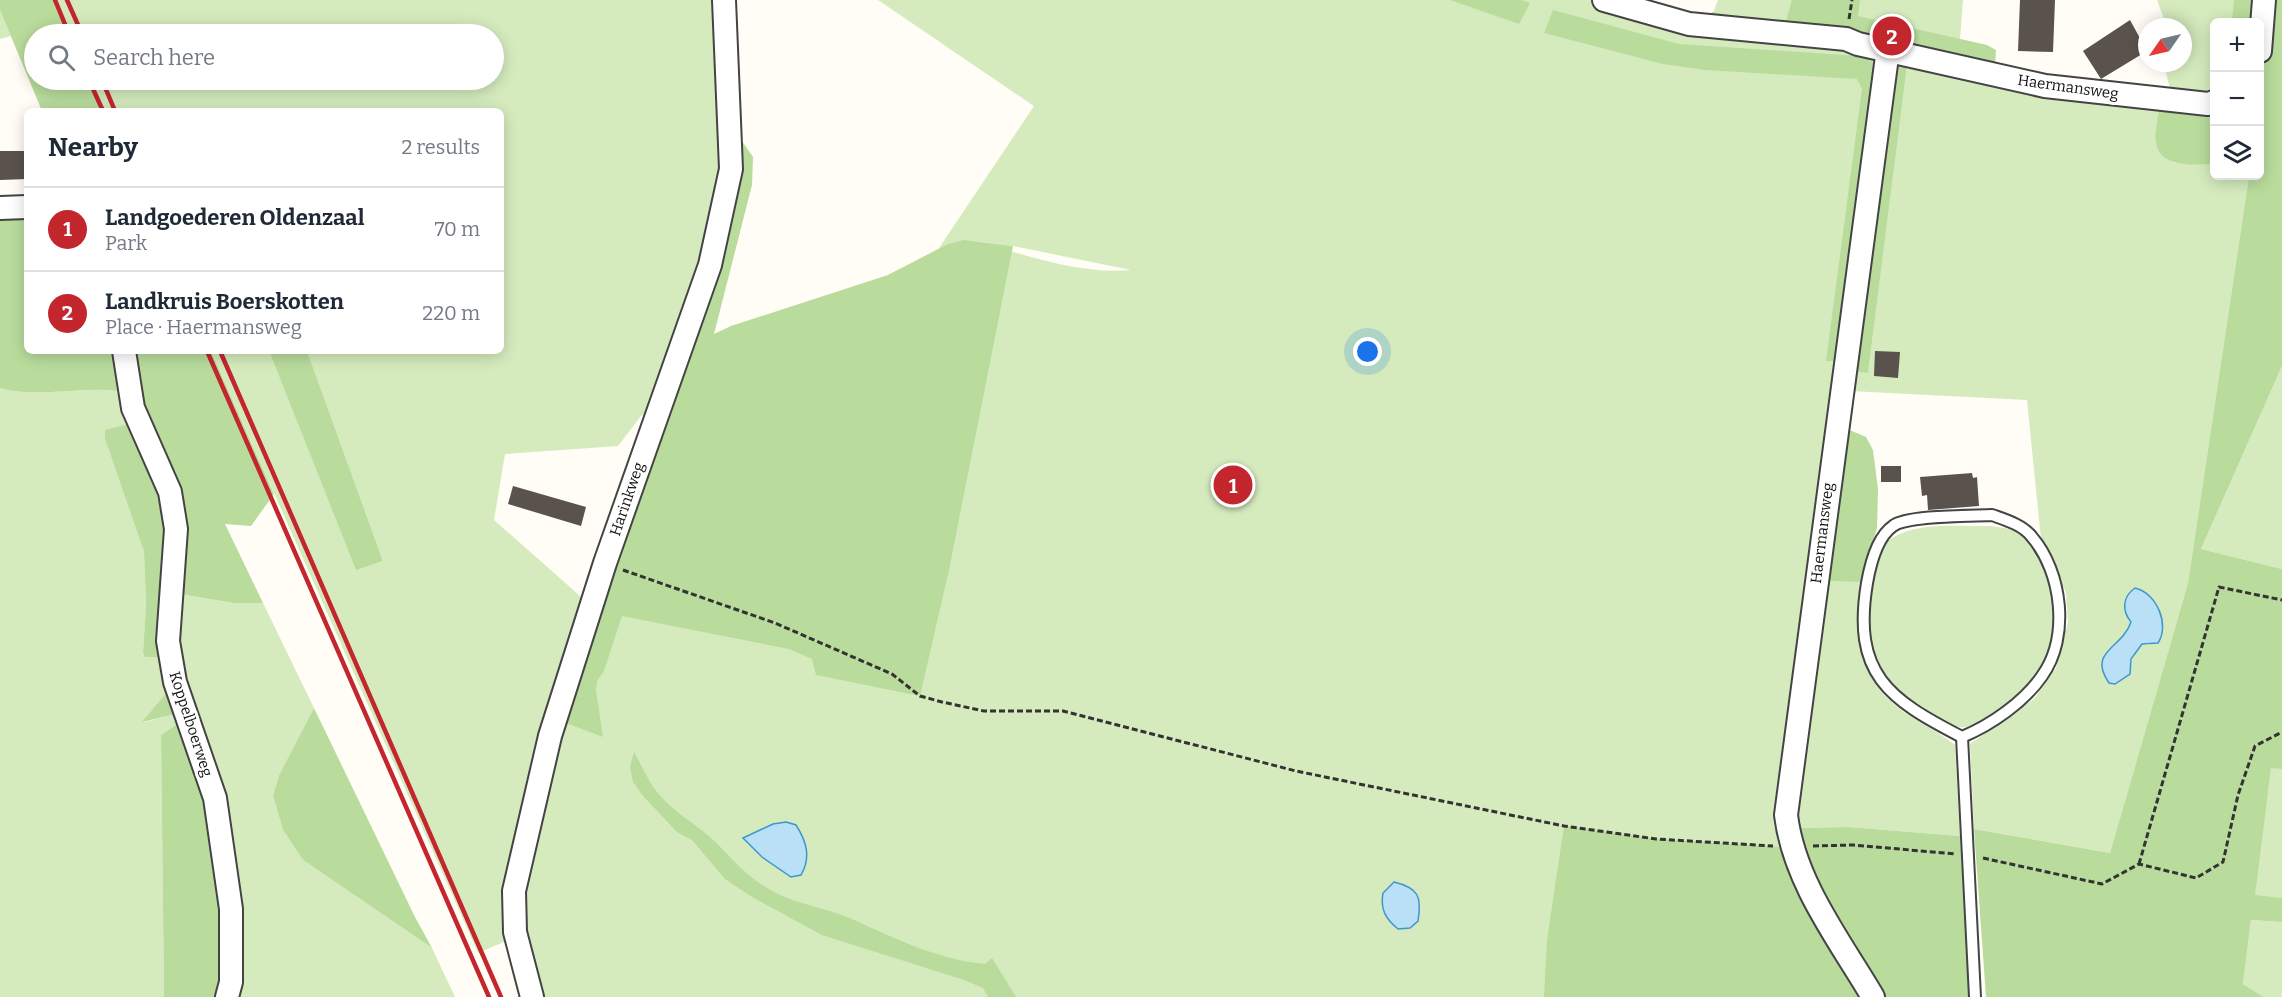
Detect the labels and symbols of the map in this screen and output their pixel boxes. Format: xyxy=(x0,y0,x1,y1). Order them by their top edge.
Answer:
pin: 2 xyxy=(1872,14,1912,58)
north arrow xyxy=(2138,18,2192,72)
street label: Haermansweg xyxy=(2016,71,2120,103)
your location xyxy=(1353,337,1382,366)
street label: Harinkweg xyxy=(606,460,648,538)
pin: 1 xyxy=(1214,462,1252,508)
street label: Haermansweg xyxy=(1807,481,1837,585)
street label: Koppelboerweg xyxy=(166,669,216,779)

